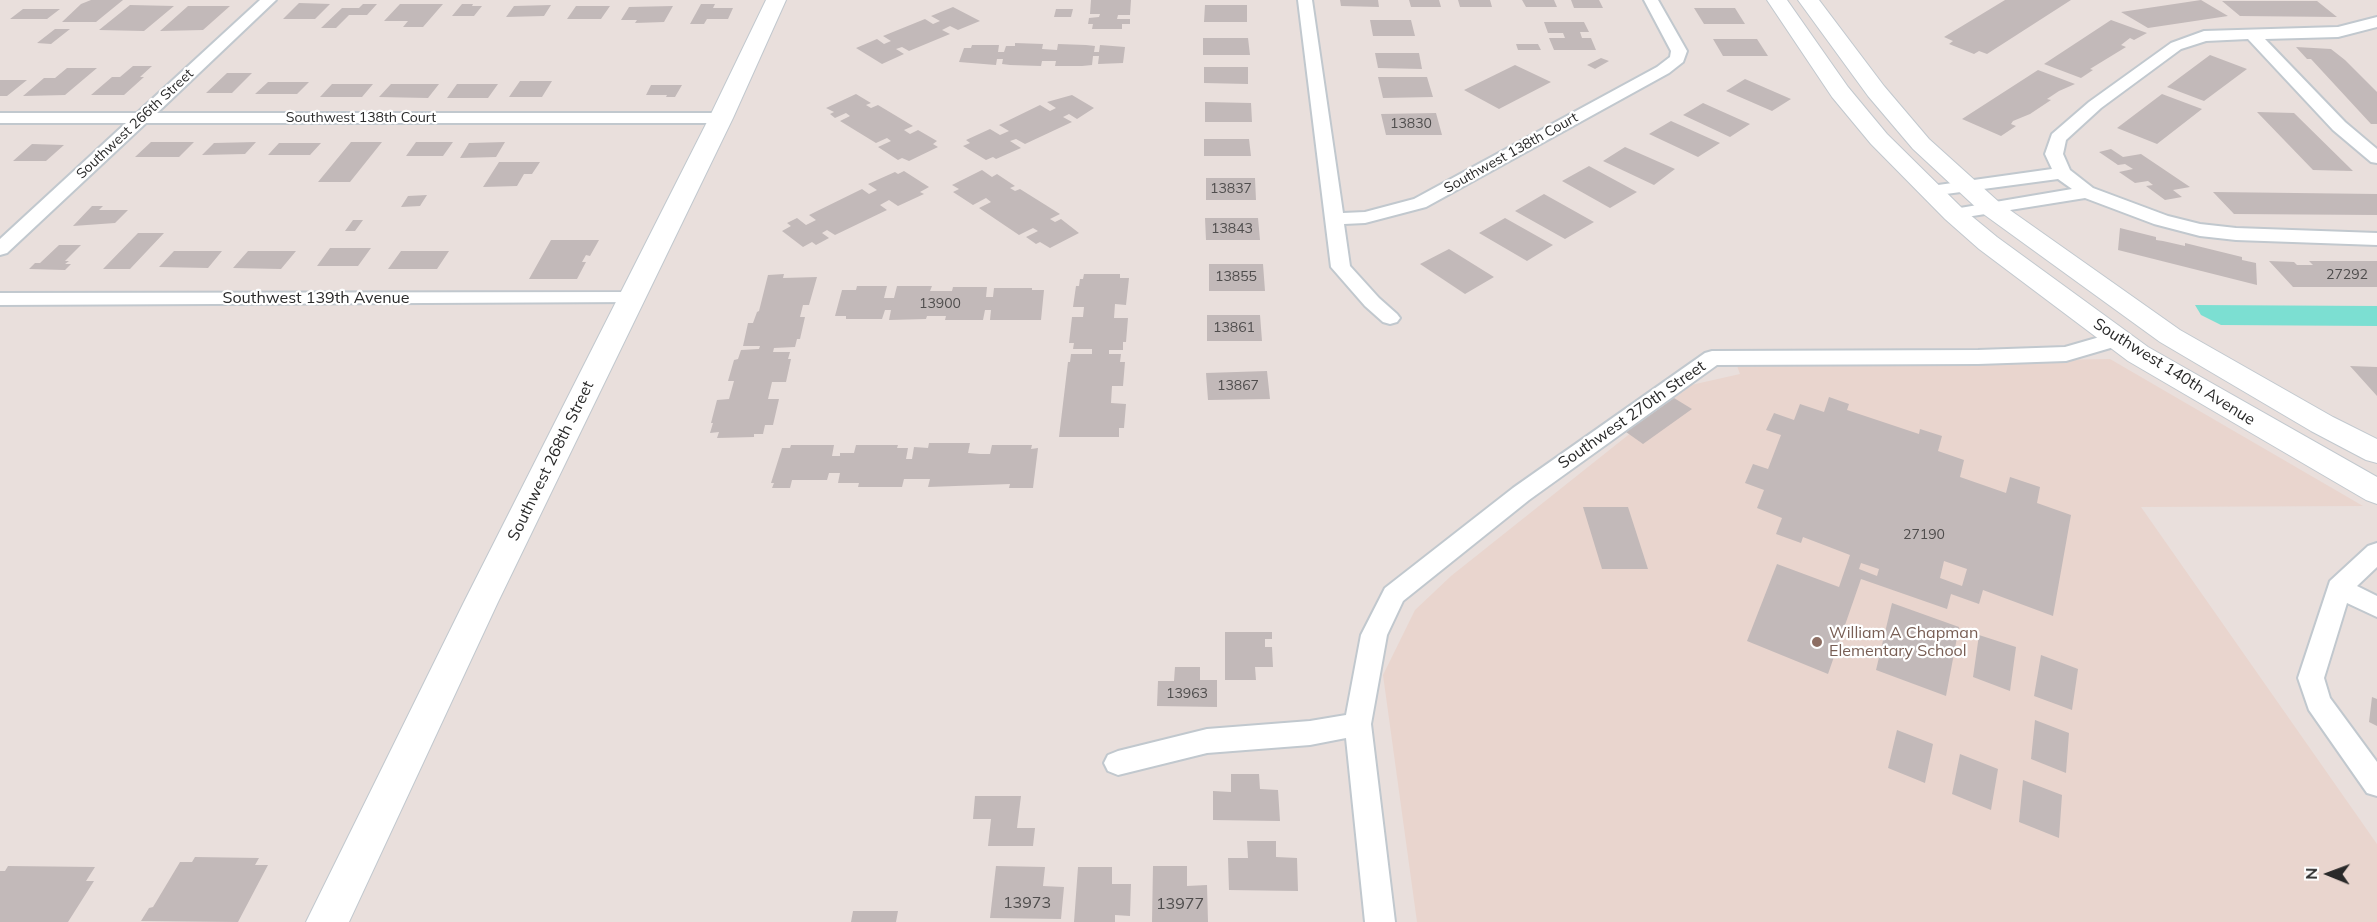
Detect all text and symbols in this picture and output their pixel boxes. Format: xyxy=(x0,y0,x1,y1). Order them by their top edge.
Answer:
street label: Southwest 266th Street xyxy=(73,65,197,183)
street label: Southwest 138th Court xyxy=(1441,109,1581,197)
street label: Southwest 138th Court xyxy=(286,110,436,126)
house number: 13830 xyxy=(1390,116,1432,132)
house number: 13837 xyxy=(1210,181,1252,197)
house number: 13843 xyxy=(1211,221,1253,237)
house number: 27292 xyxy=(2326,267,2368,283)
house number: 13855 xyxy=(1215,269,1257,285)
street label: Southwest 139th Avenue xyxy=(222,288,410,308)
house number: 13900 xyxy=(919,296,961,312)
street label: Southwest 140th Avenue xyxy=(2090,314,2258,430)
house number: 13861 xyxy=(1213,320,1255,336)
street label: Southwest 270th Street xyxy=(1555,357,1709,473)
street label: Southwest 268th Street xyxy=(504,378,598,544)
house number: 13867 xyxy=(1217,378,1259,394)
house number: 27190 xyxy=(1903,527,1945,543)
place label: William A Chapman Elementary School xyxy=(1829,623,1978,661)
marker: William A Chapman Elementary School xyxy=(1810,635,1824,649)
house number: 13963 xyxy=(1166,686,1208,702)
north arrow xyxy=(2299,844,2359,904)
text: N xyxy=(2301,867,2321,880)
house number: 13973 xyxy=(1003,893,1051,913)
house number: 13977 xyxy=(1156,894,1204,914)

